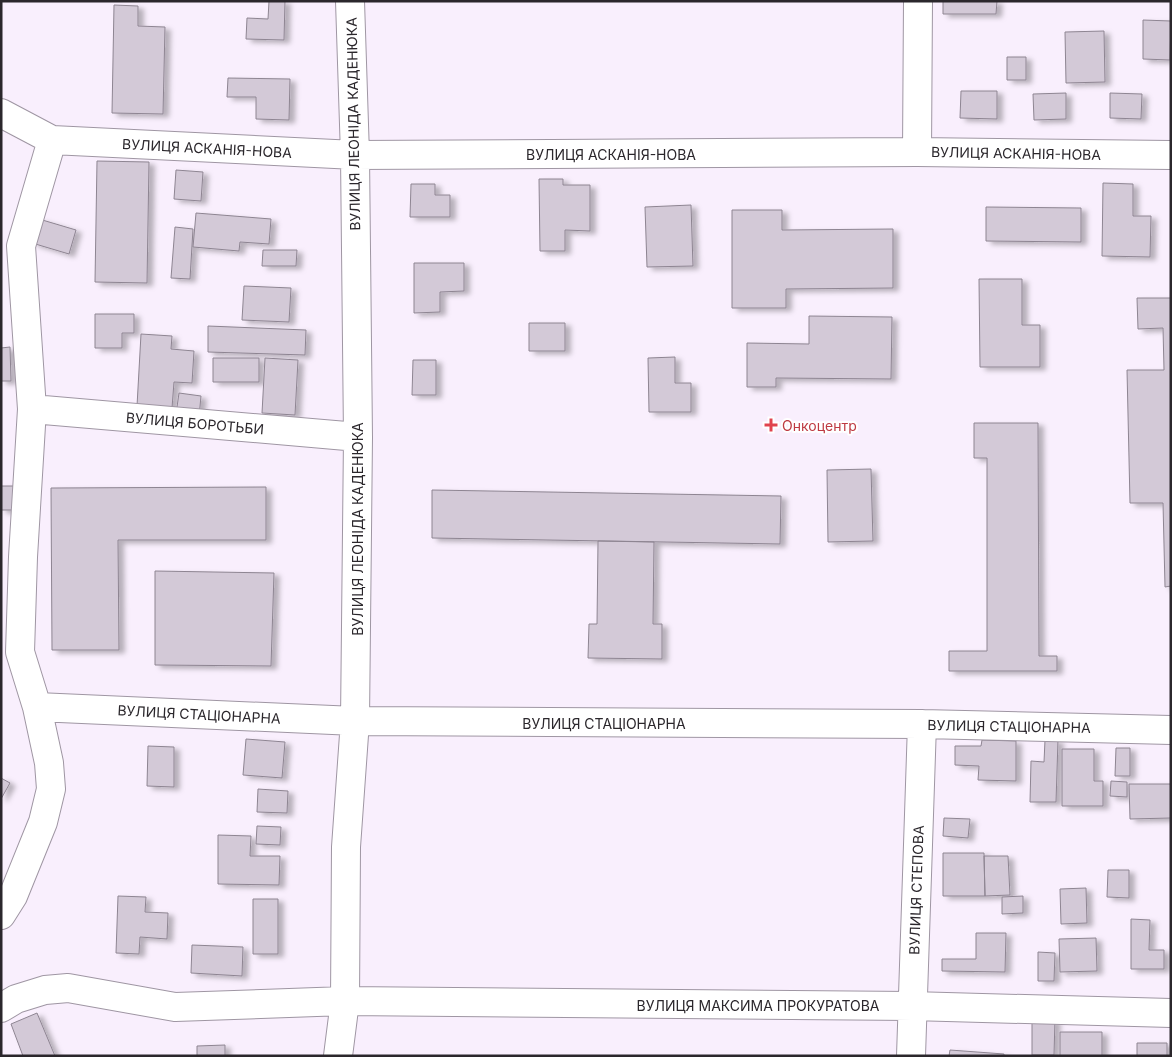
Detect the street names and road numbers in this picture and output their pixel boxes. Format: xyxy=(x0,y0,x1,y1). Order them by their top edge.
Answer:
street label: ВУЛИЦЯ ЛЕОНІДА КАДЕНЮКА xyxy=(343,17,363,231)
street label: ВУЛИЦЯ АСКАНІЯ-НОВА xyxy=(122,135,293,161)
street label: ВУЛИЦЯ АСКАНІЯ-НОВА xyxy=(931,143,1101,163)
street label: ВУЛИЦЯ АСКАНІЯ-НОВА xyxy=(526,146,696,163)
street label: ВУЛИЦЯ БОРОТЬБИ xyxy=(125,408,265,438)
street label: ВУЛИЦЯ ЛЕОНІДА КАДЕНЮКА xyxy=(349,422,366,636)
street label: ВУЛИЦЯ СТАЦІОНАРНА xyxy=(117,701,281,727)
street label: ВУЛИЦЯ СТАЦІОНАРНА xyxy=(522,715,686,732)
street label: ВУЛИЦЯ СТАЦІОНАРНА xyxy=(927,716,1091,736)
street label: ВУЛИЦЯ СТЕПОВА xyxy=(905,825,927,955)
street label: ВУЛИЦЯ МАКСИМА ПРОКУРАТОВА xyxy=(636,997,880,1014)

